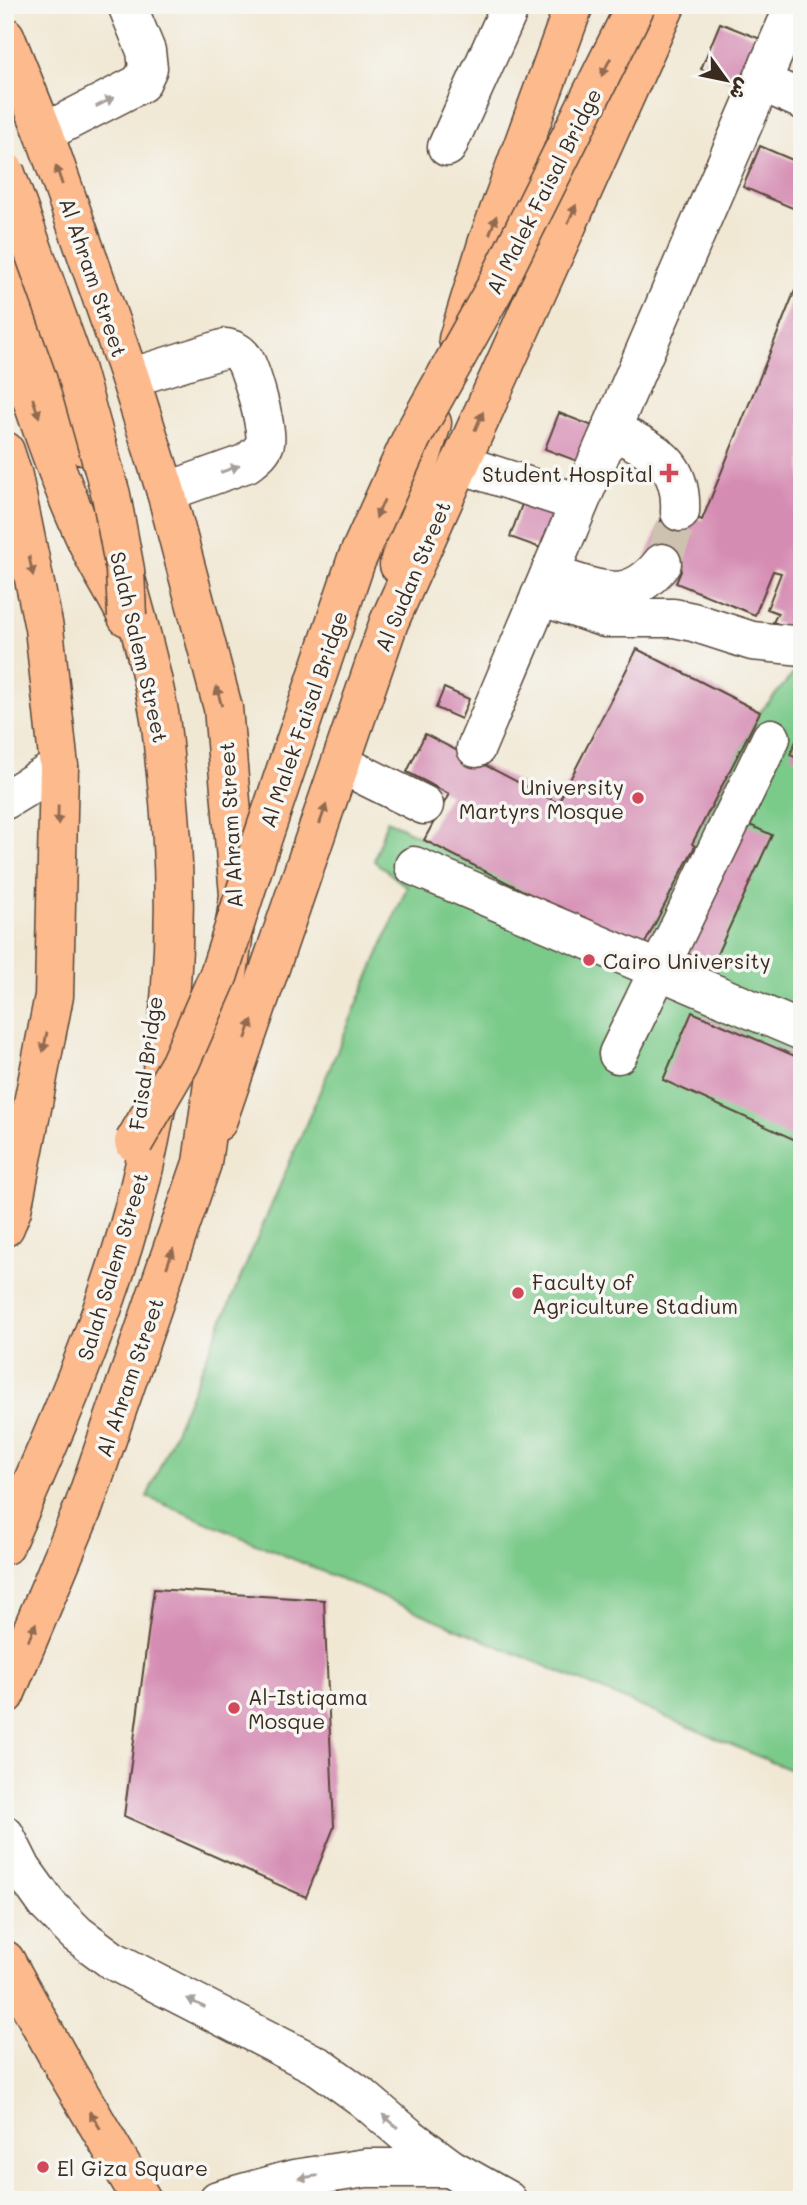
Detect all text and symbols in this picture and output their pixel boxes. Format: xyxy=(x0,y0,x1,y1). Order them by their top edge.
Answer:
north arrow xyxy=(692,46,762,116)
one-way arrow xyxy=(601,57,612,77)
text: ش xyxy=(724,74,757,105)
street label: Al Malek Faisal Bridge xyxy=(479,84,607,298)
one-way arrow xyxy=(95,96,115,107)
one-way arrow xyxy=(53,164,64,185)
street label: Al Ahram Street xyxy=(54,194,134,360)
one-way arrow xyxy=(567,203,578,224)
one-way arrow xyxy=(488,215,499,236)
one-way arrow xyxy=(31,398,42,419)
one-way arrow xyxy=(473,411,485,431)
place label: Student Hospital xyxy=(482,460,653,487)
one-way arrow xyxy=(220,463,241,474)
marker: Student Hospital xyxy=(659,463,679,483)
street label: Al Sudan Street xyxy=(368,496,456,656)
one-way arrow xyxy=(374,499,386,519)
street label: Salah Salem Street xyxy=(105,549,175,745)
one-way arrow xyxy=(26,555,37,577)
street label: Al Malek Faisal Bridge xyxy=(253,607,353,831)
one-way arrow xyxy=(214,685,224,706)
street label: Al Ahram Street xyxy=(212,741,248,909)
place label: University Martyrs Mosque xyxy=(459,773,624,824)
marker: University Martyrs Mosque xyxy=(630,790,646,806)
one-way arrow xyxy=(318,804,329,825)
one-way arrow xyxy=(52,805,64,827)
place label: Cairo University xyxy=(603,947,771,974)
marker: Cairo University xyxy=(581,952,597,968)
street label: Faisal Bridge xyxy=(122,994,168,1132)
one-way arrow xyxy=(244,1019,255,1040)
one-way arrow xyxy=(39,1031,50,1053)
street label: Salah Salem Street xyxy=(71,1169,153,1363)
one-way arrow xyxy=(165,1247,176,1268)
place label: Faculty of Agriculture Stadium xyxy=(532,1268,738,1319)
marker: Faculty of Agriculture Stadium xyxy=(510,1285,526,1301)
street label: Al Ahram Street xyxy=(89,1294,169,1460)
one-way arrow xyxy=(26,1621,37,1642)
place label: Al-Istiqama Mosque xyxy=(248,1683,368,1734)
marker: Al-Istiqama Mosque xyxy=(226,1700,242,1716)
one-way arrow xyxy=(186,1997,206,2009)
one-way arrow xyxy=(89,2110,102,2129)
one-way arrow xyxy=(381,2113,399,2129)
place label: El Giza Square xyxy=(57,2154,208,2181)
marker: El Giza Square xyxy=(35,2159,51,2175)
one-way arrow xyxy=(297,2172,319,2183)

